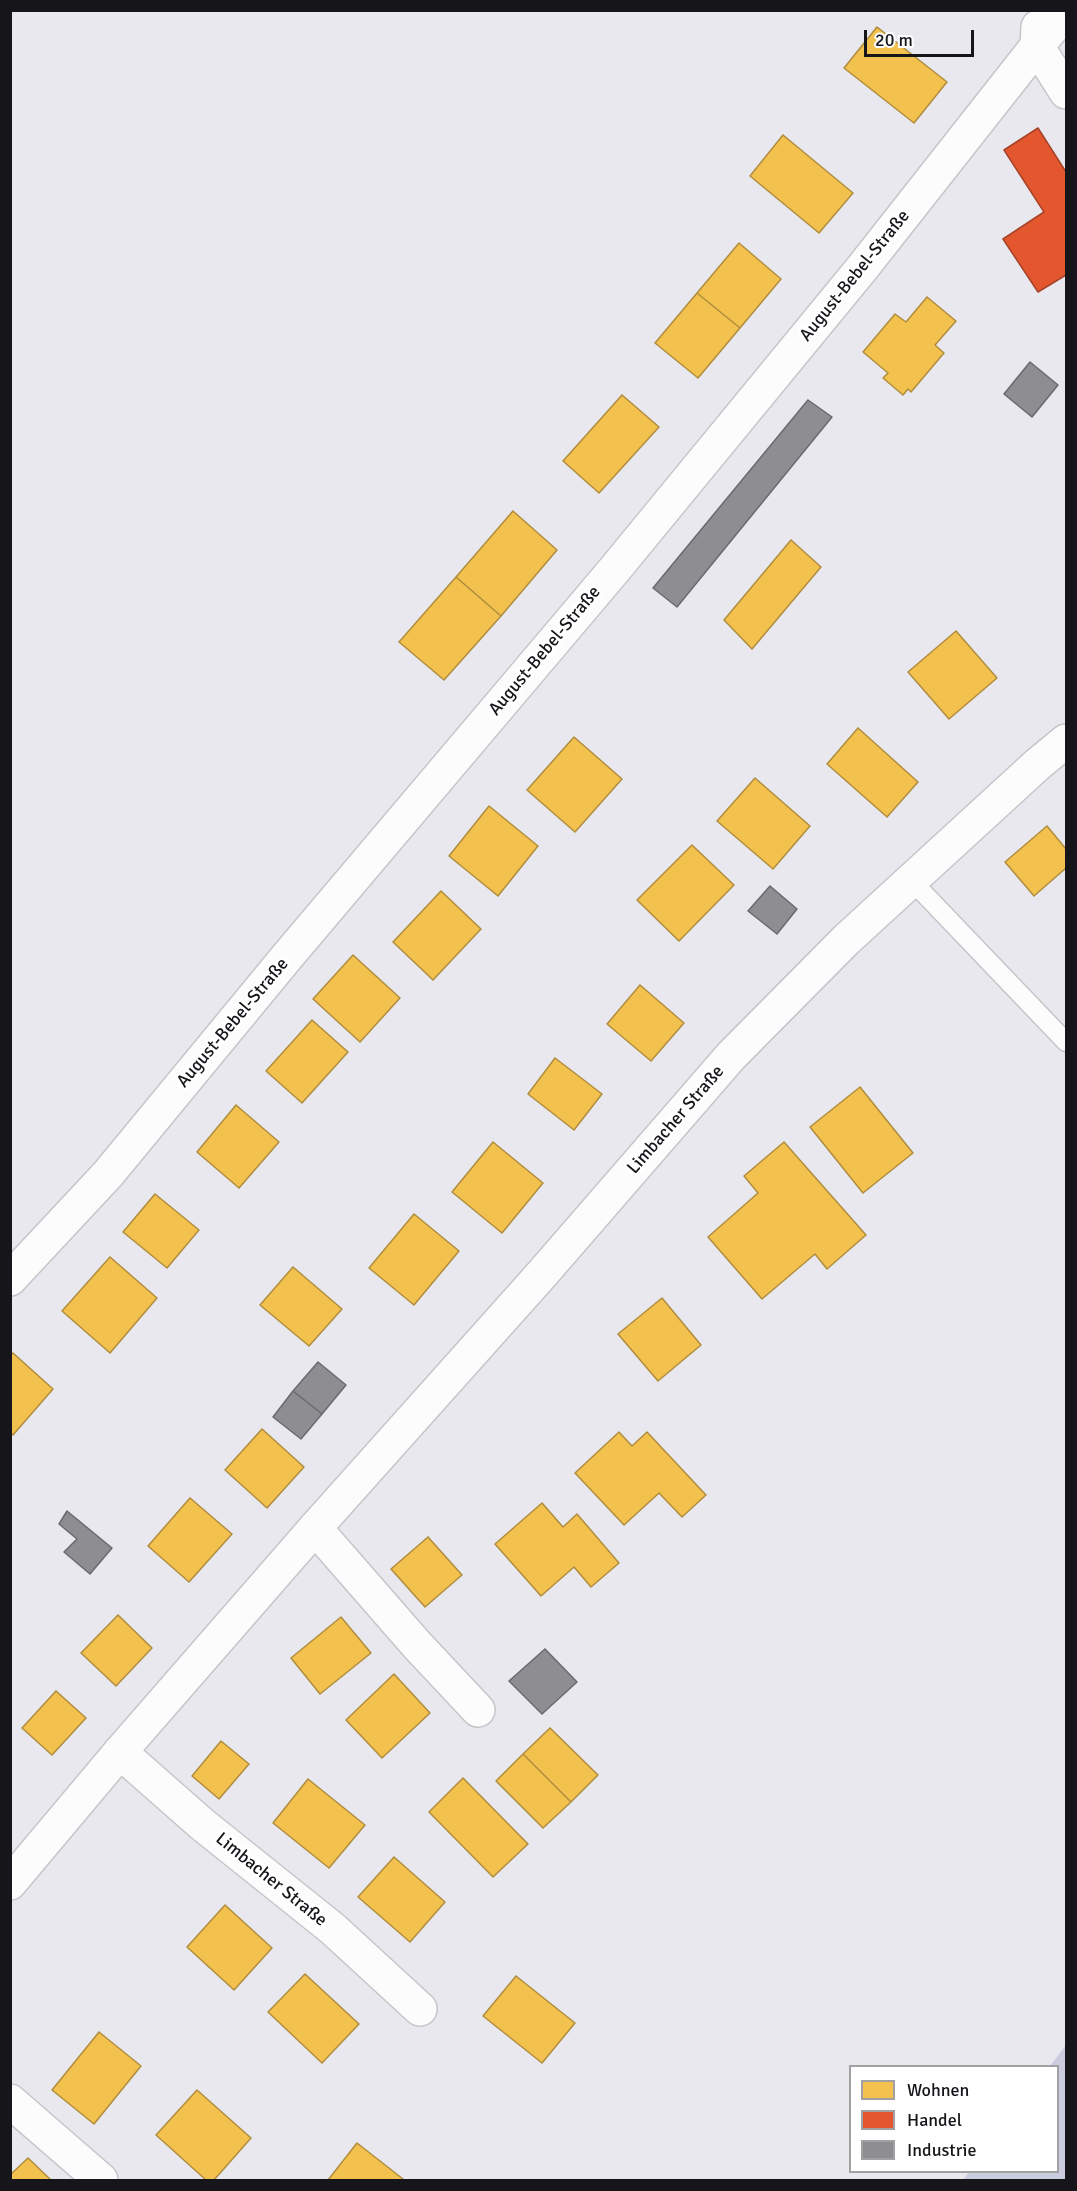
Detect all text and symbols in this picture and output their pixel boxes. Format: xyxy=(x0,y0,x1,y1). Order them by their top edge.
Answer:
scale bar xyxy=(867,18,976,56)
text: 20 m xyxy=(875,29,913,51)
street label: August-Bebel-Straße xyxy=(795,206,915,346)
street label: August-Bebel-Straße xyxy=(484,582,606,720)
street label: August-Bebel-Straße xyxy=(172,954,294,1092)
street label: Limbacher Straße xyxy=(623,1061,729,1179)
street label: Limbacher Straße xyxy=(211,1829,331,1931)
legend xyxy=(849,2065,1059,2173)
text: Wohnen xyxy=(907,2079,969,2101)
text: Handel xyxy=(907,2109,962,2131)
text: Industrie xyxy=(907,2139,977,2161)

